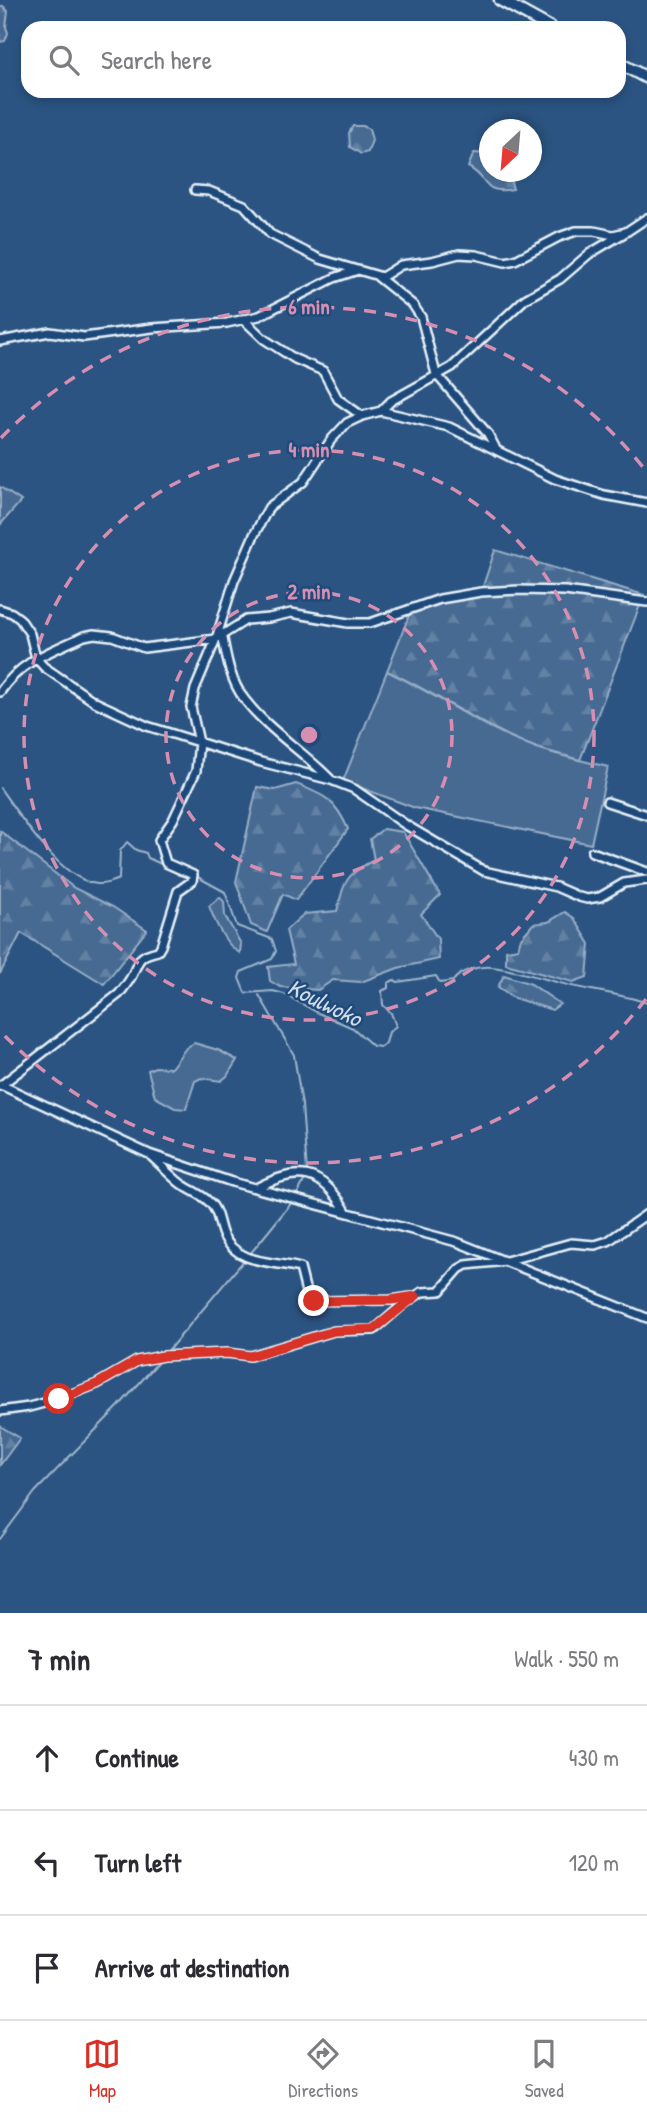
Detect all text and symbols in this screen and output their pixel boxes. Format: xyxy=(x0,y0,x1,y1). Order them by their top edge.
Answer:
search box xyxy=(21,21,626,98)
icon: search xyxy=(45,41,83,79)
text: Search here xyxy=(101,42,212,77)
north arrow xyxy=(479,119,542,182)
text: 6 min xyxy=(288,292,330,321)
text: 4 min xyxy=(288,435,330,464)
text: 2 min xyxy=(287,577,331,606)
centre of rings xyxy=(297,723,321,747)
water label: Koulwoko xyxy=(283,970,369,1035)
route end xyxy=(298,1285,329,1316)
route start xyxy=(43,1383,74,1414)
text: 7 min xyxy=(28,1639,90,1679)
text: Walk · 550 m xyxy=(514,1643,619,1674)
icon: ahead xyxy=(28,1739,66,1777)
text: Continue xyxy=(95,1740,179,1775)
text: 430 m xyxy=(569,1742,619,1773)
icon: left xyxy=(28,1844,66,1882)
text: Turn left xyxy=(95,1845,181,1880)
text: 120 m xyxy=(569,1847,619,1878)
icon: arrive xyxy=(28,1949,66,1987)
text: Arrive at destination xyxy=(95,1950,290,1985)
tab: Map xyxy=(83,2035,121,2103)
tab: Directions xyxy=(288,2035,358,2103)
tab: Saved xyxy=(525,2035,564,2103)

